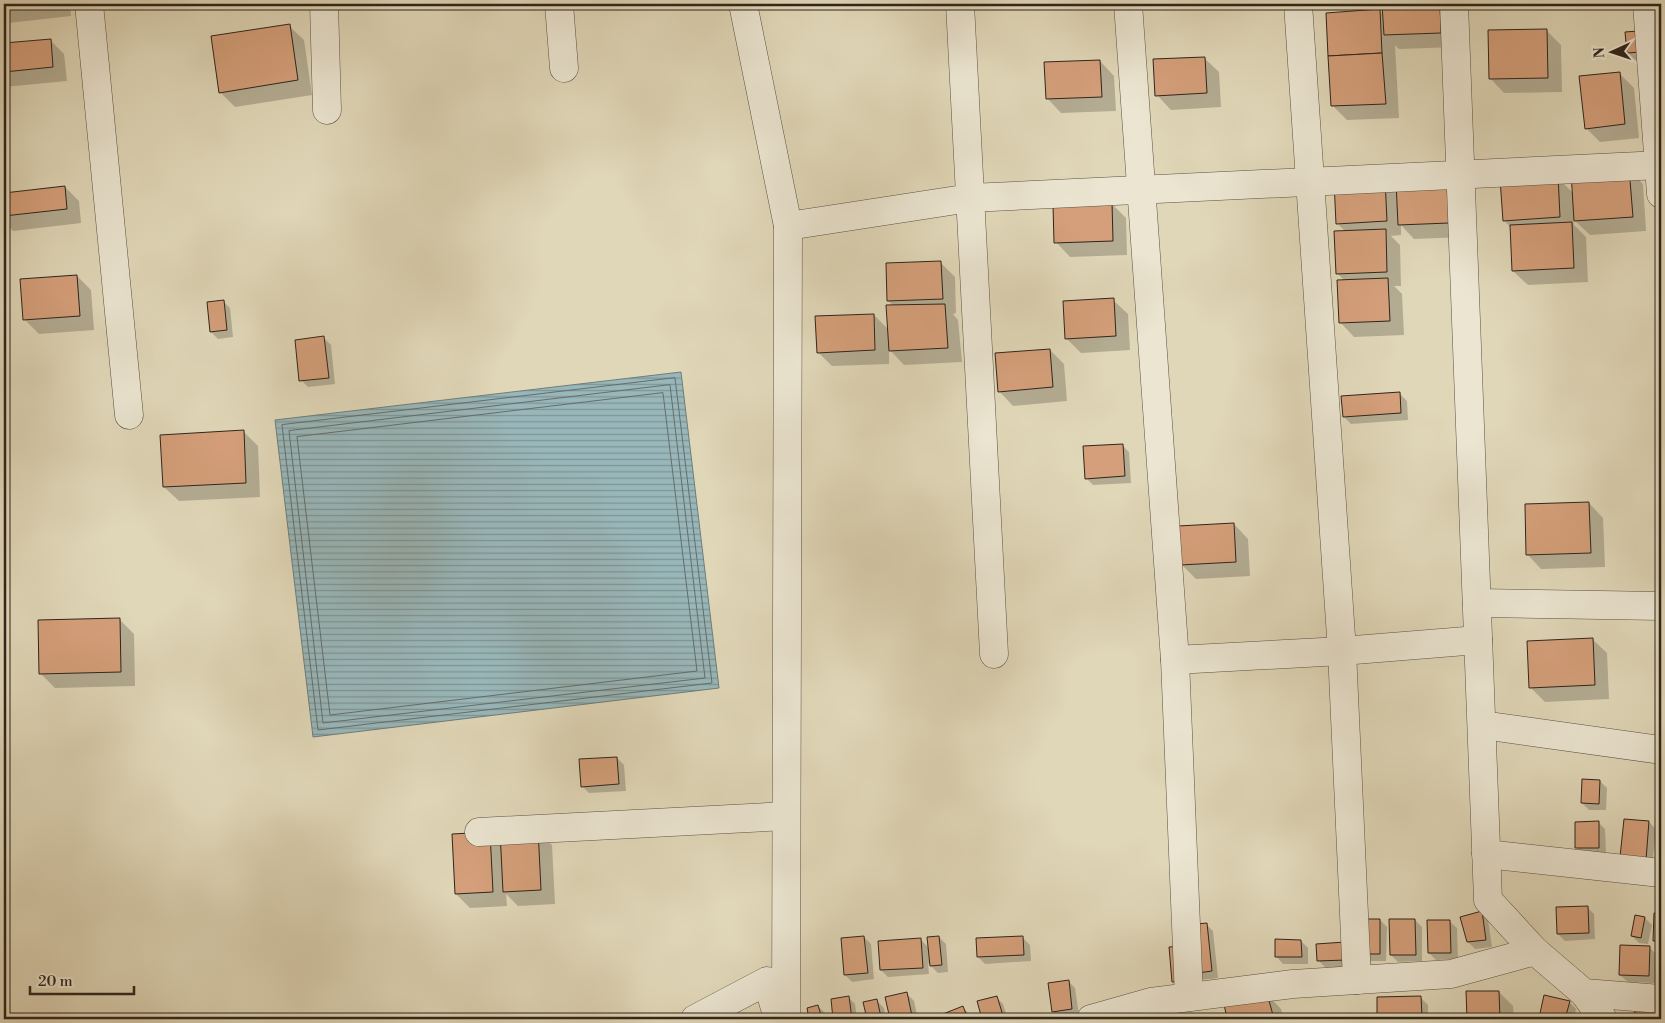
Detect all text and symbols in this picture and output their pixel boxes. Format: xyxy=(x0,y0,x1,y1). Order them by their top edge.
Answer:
north arrow xyxy=(1588,28,1638,78)
text: N xyxy=(1591,47,1609,59)
scale bar xyxy=(30,963,134,995)
text: 20 m xyxy=(38,972,73,991)

